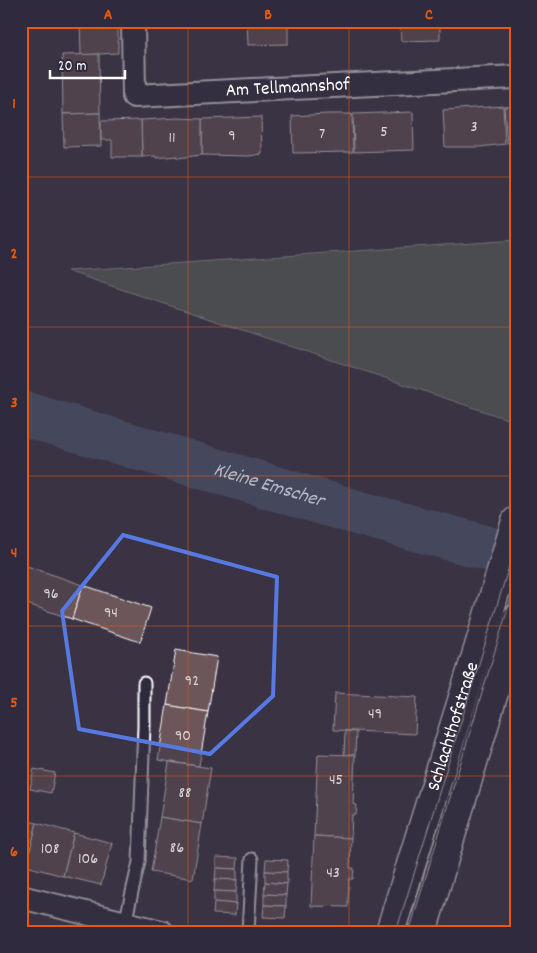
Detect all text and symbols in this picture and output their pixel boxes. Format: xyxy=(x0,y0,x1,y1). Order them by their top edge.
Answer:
text: A xyxy=(104,4,113,27)
text: B xyxy=(264,4,272,27)
text: C xyxy=(425,4,433,27)
scale bar xyxy=(50,48,125,80)
text: 20 m xyxy=(58,56,86,78)
street label: Am Tellmannshof xyxy=(225,72,352,105)
text: 1 xyxy=(12,93,16,116)
house number: 3 xyxy=(470,116,478,139)
house number: 5 xyxy=(380,121,388,144)
house number: 7 xyxy=(319,123,325,146)
house number: 9 xyxy=(228,125,236,148)
house number: 11 xyxy=(168,127,176,150)
text: 2 xyxy=(11,243,18,266)
text: 3 xyxy=(10,392,18,415)
water label: Kleine Emscher xyxy=(210,457,329,517)
text: 4 xyxy=(11,542,17,565)
house number: 96 xyxy=(43,583,59,606)
house number: 94 xyxy=(104,602,118,625)
street label: Schlachthofstraße xyxy=(421,659,487,795)
house number: 92 xyxy=(185,670,199,693)
text: 5 xyxy=(10,692,18,715)
house number: 49 xyxy=(368,703,382,726)
house number: 90 xyxy=(175,725,191,748)
house number: 45 xyxy=(329,769,343,792)
house number: 88 xyxy=(179,782,191,805)
house number: 86 xyxy=(170,837,184,860)
house number: 108 xyxy=(41,838,59,861)
text: 6 xyxy=(10,841,18,864)
house number: 106 xyxy=(78,848,98,871)
house number: 43 xyxy=(326,862,340,885)

